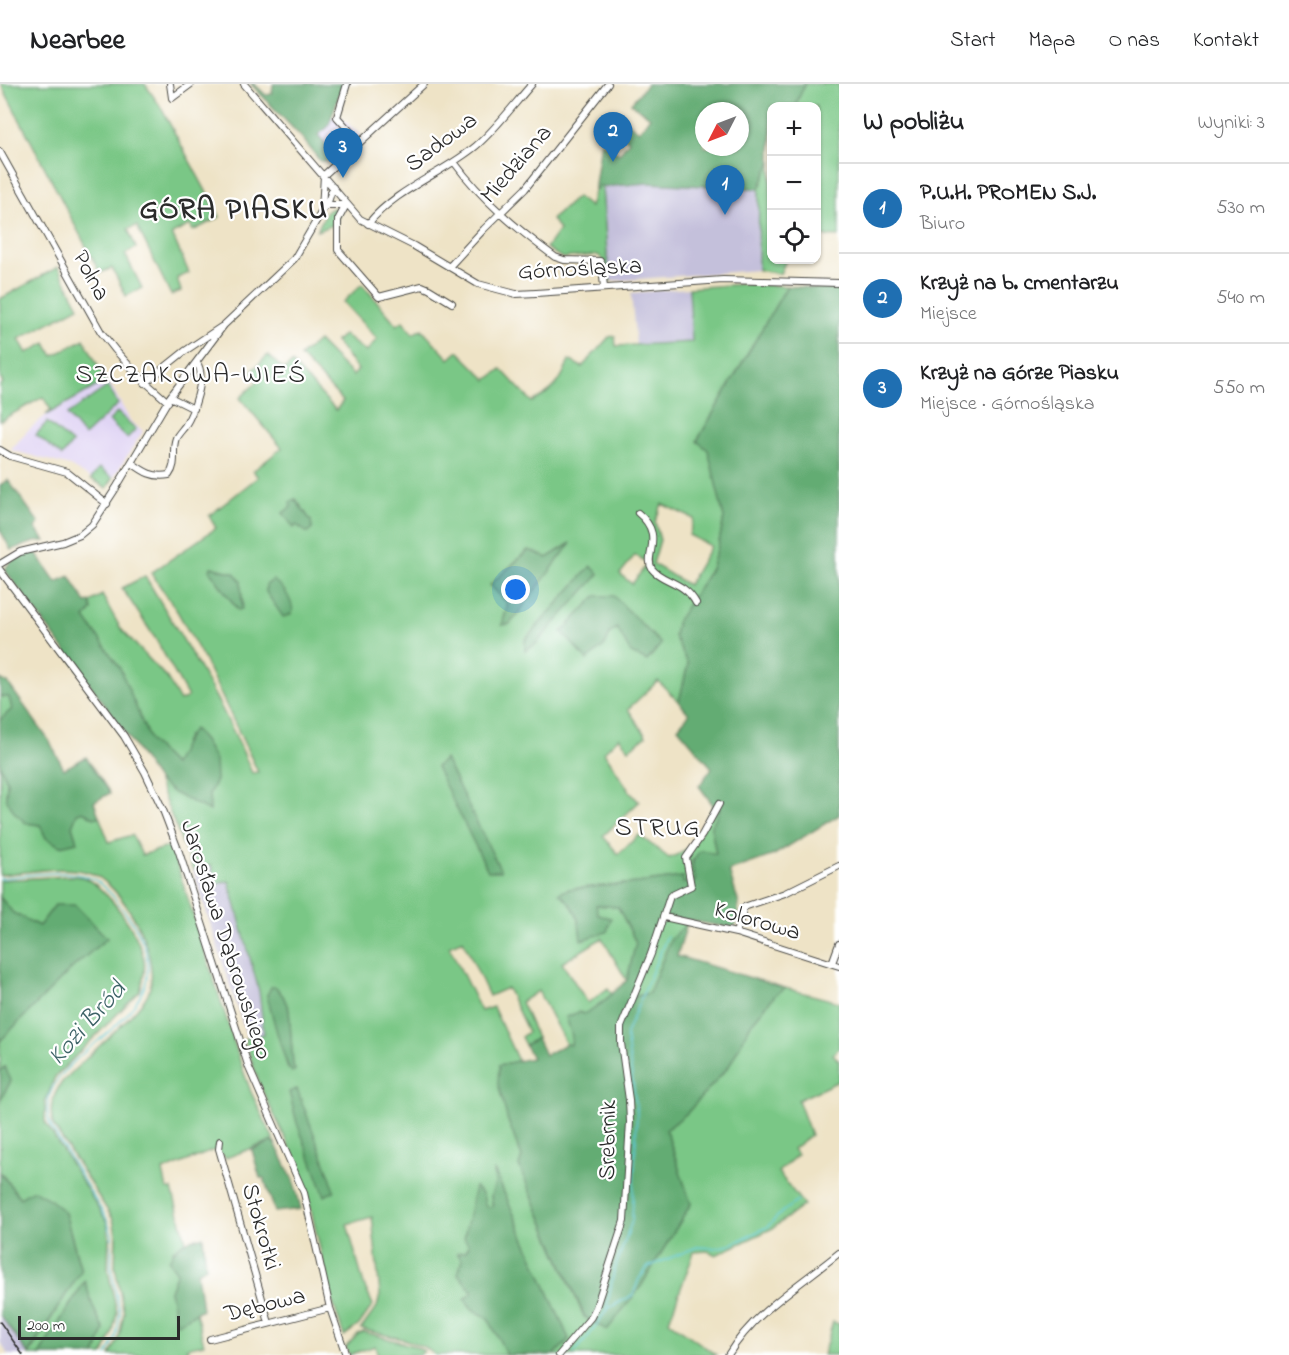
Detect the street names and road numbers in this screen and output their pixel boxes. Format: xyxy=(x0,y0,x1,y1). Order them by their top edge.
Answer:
street label: Sadowa xyxy=(398,104,486,182)
street label: Miedziana xyxy=(473,118,561,212)
street label: Polna xyxy=(62,244,118,308)
street label: Górnośląska xyxy=(517,249,643,291)
street label: Jarosława Dąbrowskiego xyxy=(170,816,280,1064)
street label: Kolorowa xyxy=(710,893,804,951)
street label: Srebrnik xyxy=(591,1099,627,1180)
street label: Stokrotki xyxy=(231,1180,289,1274)
street label: Dębowa xyxy=(220,1279,309,1333)

